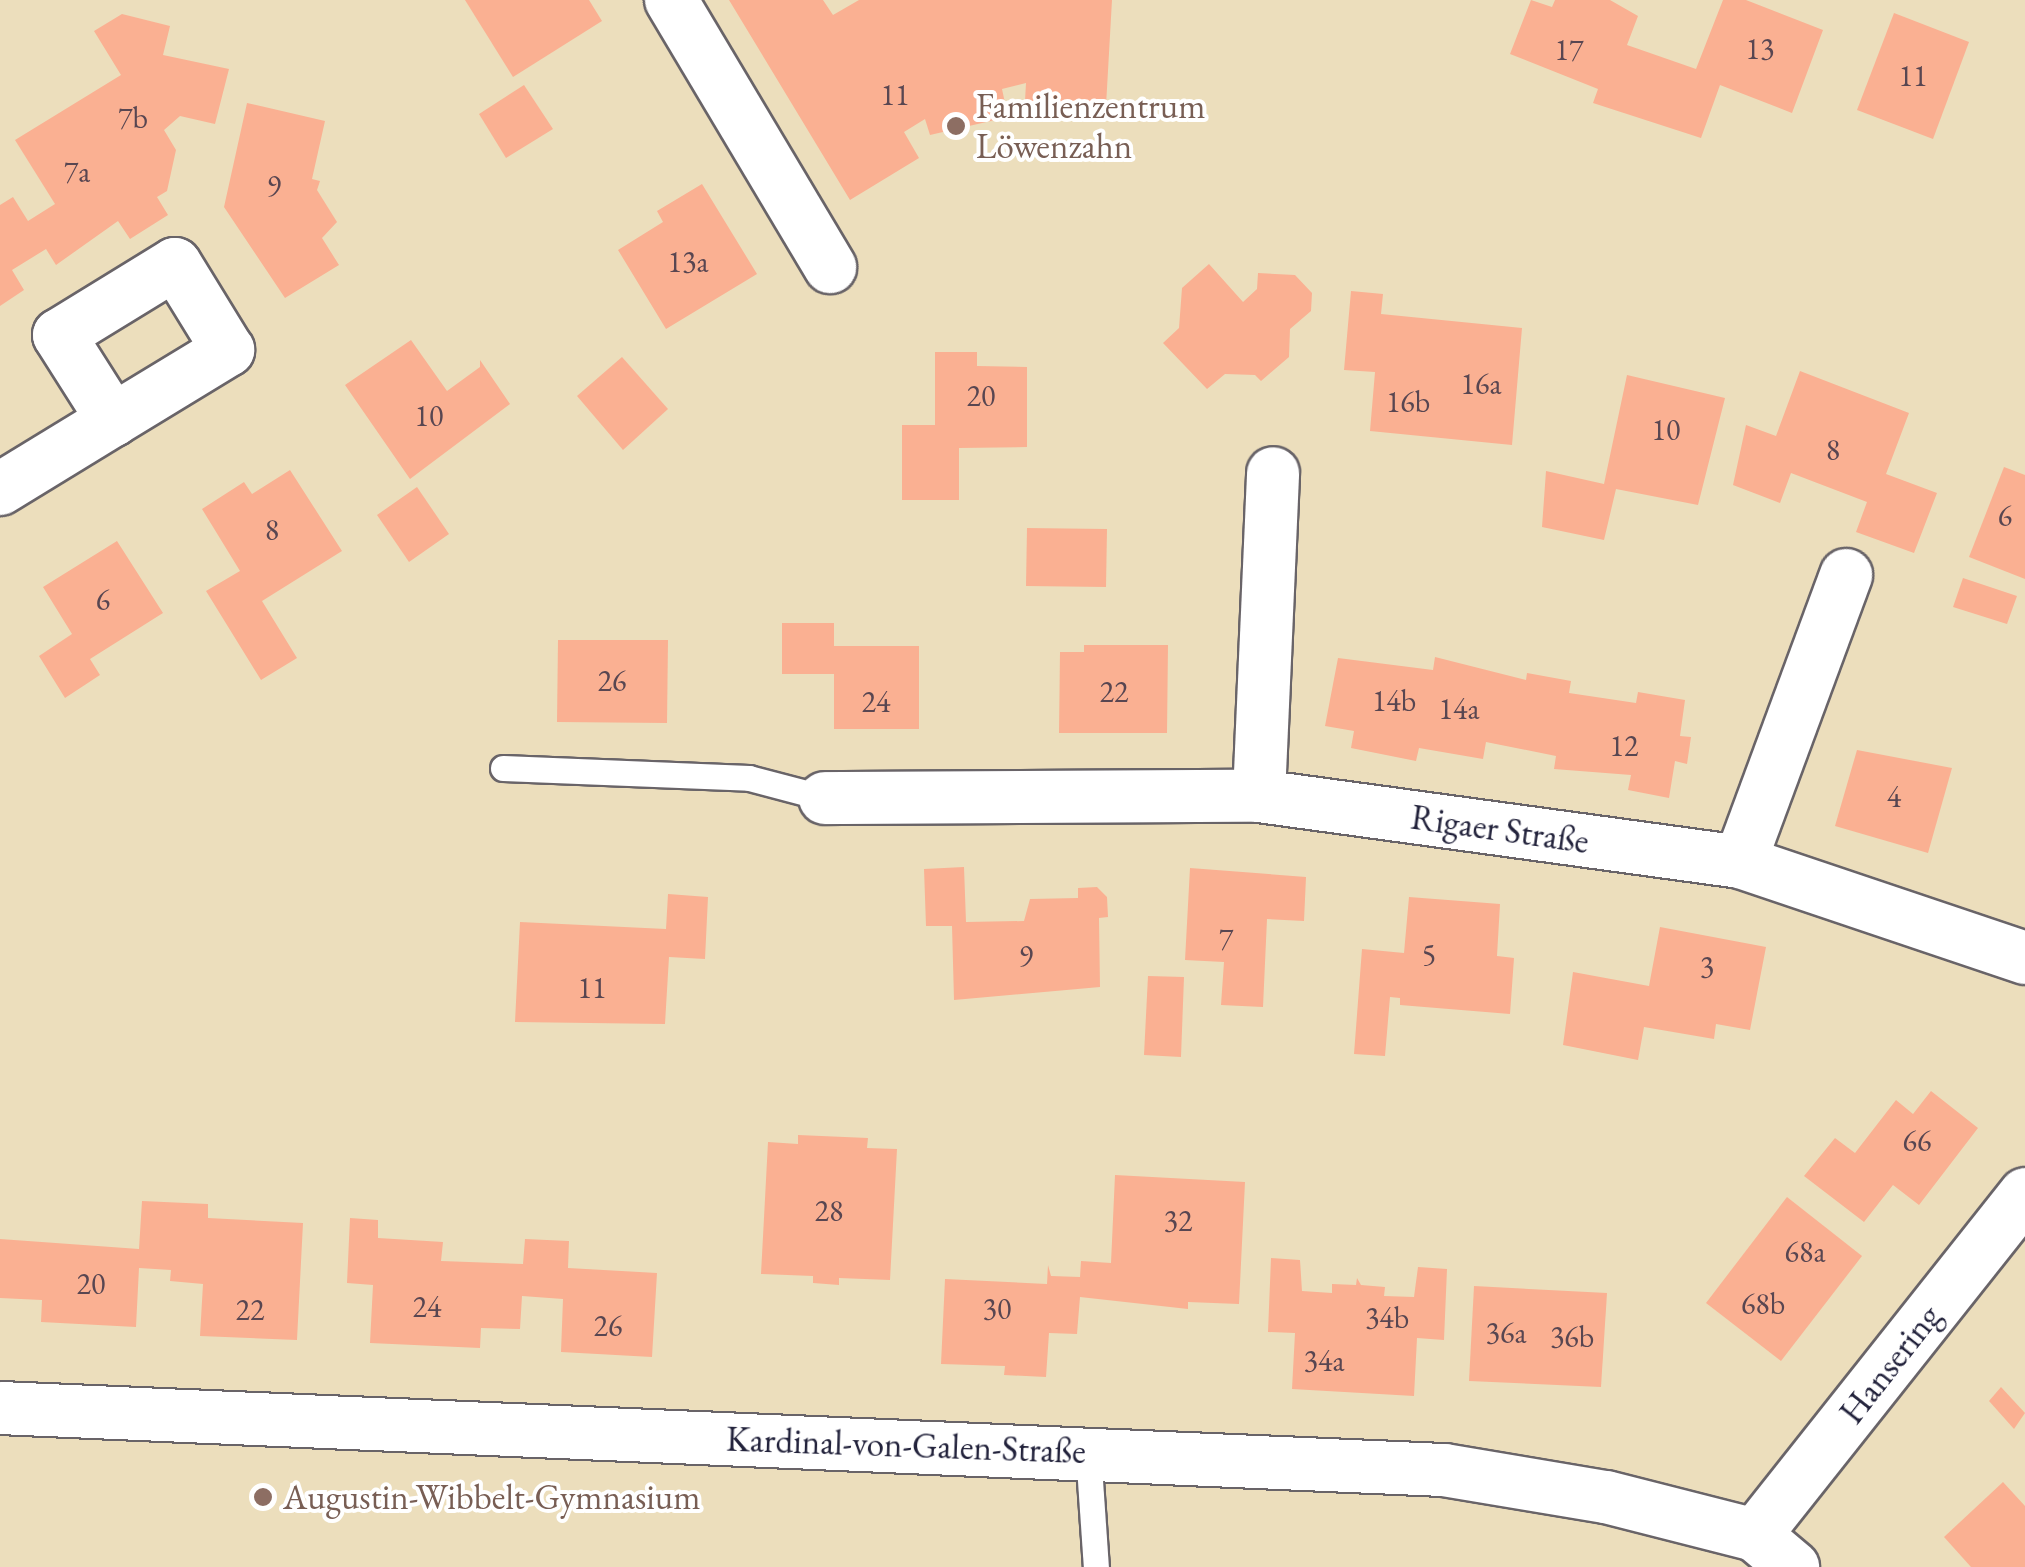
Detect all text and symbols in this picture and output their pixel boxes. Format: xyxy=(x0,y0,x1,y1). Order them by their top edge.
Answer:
house number: 13 xyxy=(1746,31,1774,67)
house number: 17 xyxy=(1555,32,1583,68)
house number: 11 xyxy=(1899,58,1927,94)
house number: 11 xyxy=(881,77,909,113)
place label: Familienzentrum Löwenzahn xyxy=(976,85,1205,167)
house number: 7b xyxy=(118,100,148,136)
marker: Familienzentrum Löwenzahn xyxy=(945,115,967,137)
house number: 7a xyxy=(64,154,90,190)
house number: 9 xyxy=(267,168,281,204)
house number: 13a xyxy=(668,244,708,280)
house number: 16a xyxy=(1461,366,1501,402)
house number: 20 xyxy=(967,378,995,414)
house number: 16b xyxy=(1386,384,1430,420)
house number: 10 xyxy=(415,398,443,434)
house number: 10 xyxy=(1652,412,1680,448)
house number: 8 xyxy=(1826,432,1840,468)
house number: 6 xyxy=(1998,498,2012,534)
house number: 8 xyxy=(265,512,279,548)
house number: 6 xyxy=(96,582,110,618)
house number: 26 xyxy=(598,663,626,699)
house number: 22 xyxy=(1100,674,1128,710)
house number: 14b xyxy=(1372,683,1416,719)
house number: 24 xyxy=(862,684,890,720)
house number: 14a xyxy=(1439,691,1479,727)
house number: 12 xyxy=(1610,728,1638,764)
house number: 4 xyxy=(1887,779,1901,815)
street label: Rigaer Straße xyxy=(1408,796,1592,862)
house number: 7 xyxy=(1219,921,1233,957)
house number: 5 xyxy=(1422,937,1436,973)
house number: 9 xyxy=(1019,938,1033,974)
house number: 3 xyxy=(1700,949,1714,985)
house number: 11 xyxy=(578,970,606,1006)
house number: 66 xyxy=(1903,1123,1931,1159)
house number: 28 xyxy=(815,1193,843,1229)
house number: 32 xyxy=(1164,1203,1192,1239)
house number: 68a xyxy=(1785,1234,1825,1270)
house number: 20 xyxy=(77,1266,105,1302)
house number: 68b xyxy=(1741,1286,1785,1322)
house number: 24 xyxy=(413,1289,441,1325)
house number: 30 xyxy=(983,1291,1011,1327)
house number: 22 xyxy=(236,1292,264,1328)
street label: Hansering xyxy=(1830,1296,1950,1432)
house number: 34b xyxy=(1365,1300,1409,1336)
house number: 26 xyxy=(594,1308,622,1344)
house number: 36a xyxy=(1486,1315,1526,1351)
house number: 36b xyxy=(1550,1319,1594,1355)
house number: 34a xyxy=(1304,1343,1344,1379)
street label: Kardinal-von-Galen-Straße xyxy=(725,1418,1087,1472)
place label: Augustin-Wibbelt-Gymnasium xyxy=(283,1476,701,1518)
marker: Augustin-Wibbelt-Gymnasium xyxy=(252,1486,274,1508)

